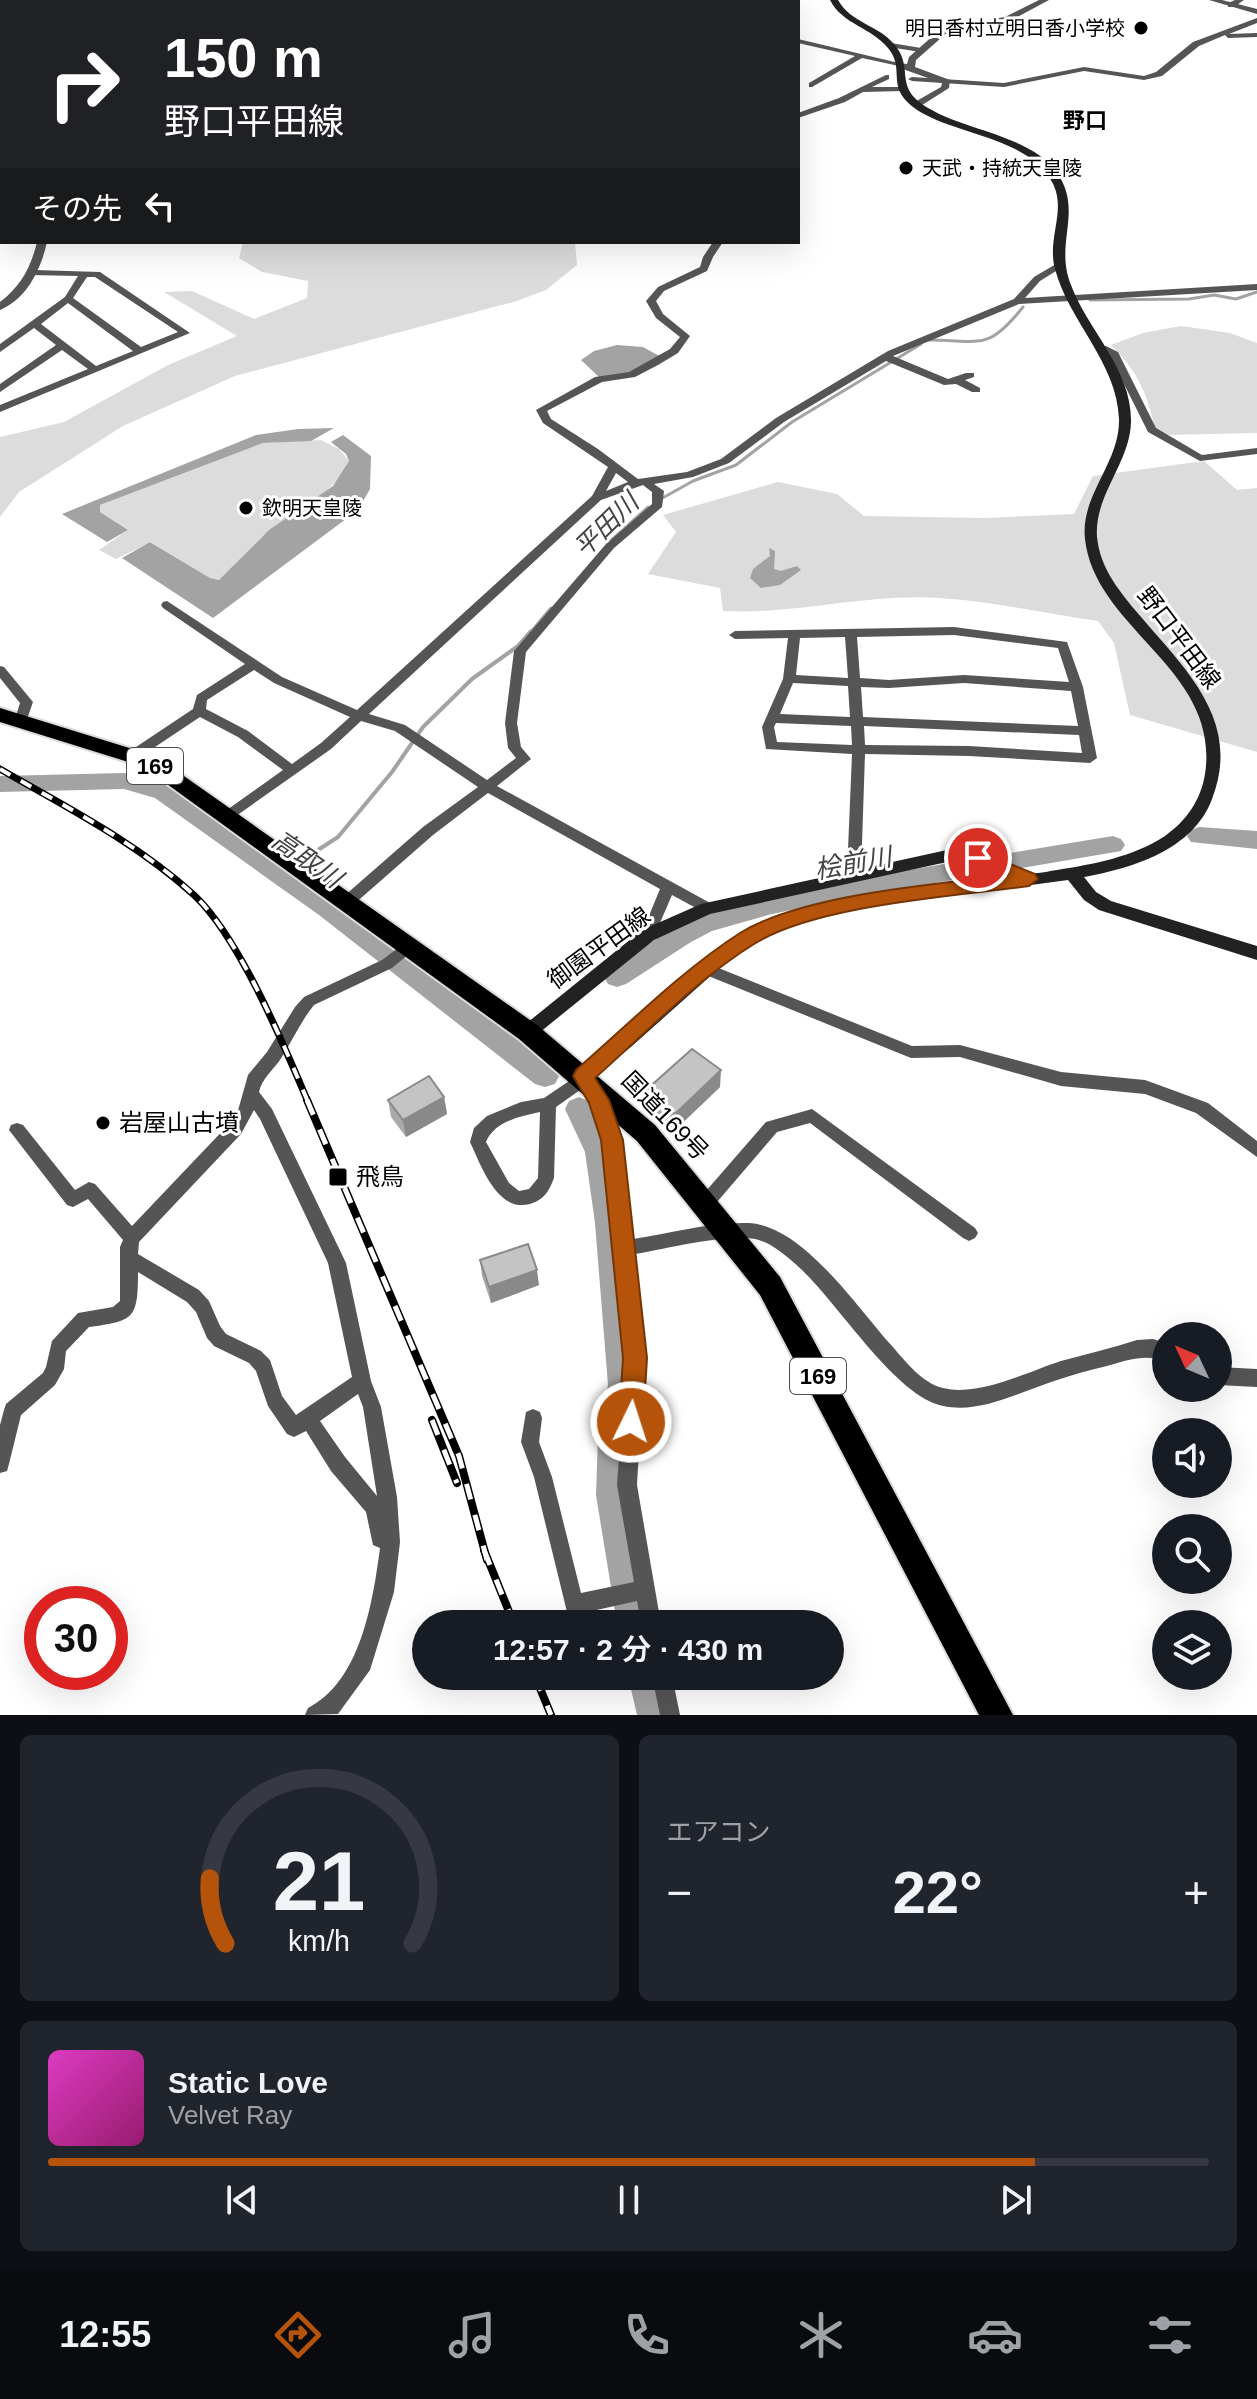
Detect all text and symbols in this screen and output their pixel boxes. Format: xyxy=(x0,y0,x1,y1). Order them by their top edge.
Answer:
place label: 明日香村立明日香小学校 xyxy=(905,17,1125,39)
marker: 明日香村立明日香小学校 xyxy=(1132,19,1150,37)
text: 150 m xyxy=(164,26,323,89)
icon: right xyxy=(32,32,136,136)
text: 野口平田線 xyxy=(164,101,344,142)
district label: 野口 xyxy=(1063,108,1107,133)
place label: 天武・持統天皇陵 xyxy=(922,157,1082,179)
marker: 天武・持統天皇陵 xyxy=(897,159,915,177)
icon: left xyxy=(138,184,182,228)
text: その先 xyxy=(32,192,122,225)
water label: 平田川 xyxy=(568,485,647,563)
place label: 欽明天皇陵 xyxy=(262,497,362,519)
marker: 欽明天皇陵 xyxy=(237,499,255,517)
street label: 野口平田線 xyxy=(1133,582,1226,694)
road number: 169 xyxy=(127,748,183,784)
water label: 高取川 xyxy=(266,824,350,895)
pin xyxy=(944,824,1012,892)
icon: arrive xyxy=(956,836,1000,880)
water label: 桧前川 xyxy=(812,841,897,885)
street label: 御園平田線 xyxy=(542,901,655,994)
street label: 国道169号 xyxy=(617,1066,714,1165)
place label: 岩屋山古墳 xyxy=(119,1109,239,1136)
marker: 岩屋山古墳 xyxy=(94,1114,112,1132)
place label: 飛鳥 xyxy=(356,1163,404,1190)
marker: 飛鳥 xyxy=(327,1166,349,1188)
north arrow xyxy=(1152,1322,1232,1402)
map controls xyxy=(1152,1322,1232,1690)
road number: 169 xyxy=(790,1358,846,1394)
position arrow xyxy=(589,1380,673,1464)
button: sound xyxy=(1152,1418,1232,1498)
button: search xyxy=(1152,1514,1232,1594)
speed limit sign: 30 xyxy=(24,1586,128,1690)
button: layers xyxy=(1152,1610,1232,1690)
text: 12:57 · 2 分 · 430 m xyxy=(493,1633,763,1666)
text: エアコン xyxy=(667,1817,771,1847)
text: 21 xyxy=(273,1835,366,1928)
text: 22° xyxy=(892,1859,983,1926)
text: − xyxy=(667,1868,692,1917)
text: + xyxy=(1183,1868,1209,1917)
text: km/h xyxy=(288,1925,350,1957)
text: Static Love xyxy=(168,2066,328,2099)
text: Velvet Ray xyxy=(168,2100,292,2130)
icon: previous xyxy=(220,2178,264,2222)
icon: pause xyxy=(607,2178,651,2222)
icon: next xyxy=(994,2178,1038,2222)
icon: directions xyxy=(270,2307,326,2363)
icon: music xyxy=(444,2307,500,2363)
icon: phone xyxy=(619,2307,675,2363)
icon: climate xyxy=(793,2307,849,2363)
icon: car xyxy=(967,2307,1023,2363)
icon: filters xyxy=(1142,2307,1198,2363)
text: 12:55 xyxy=(59,2314,151,2355)

